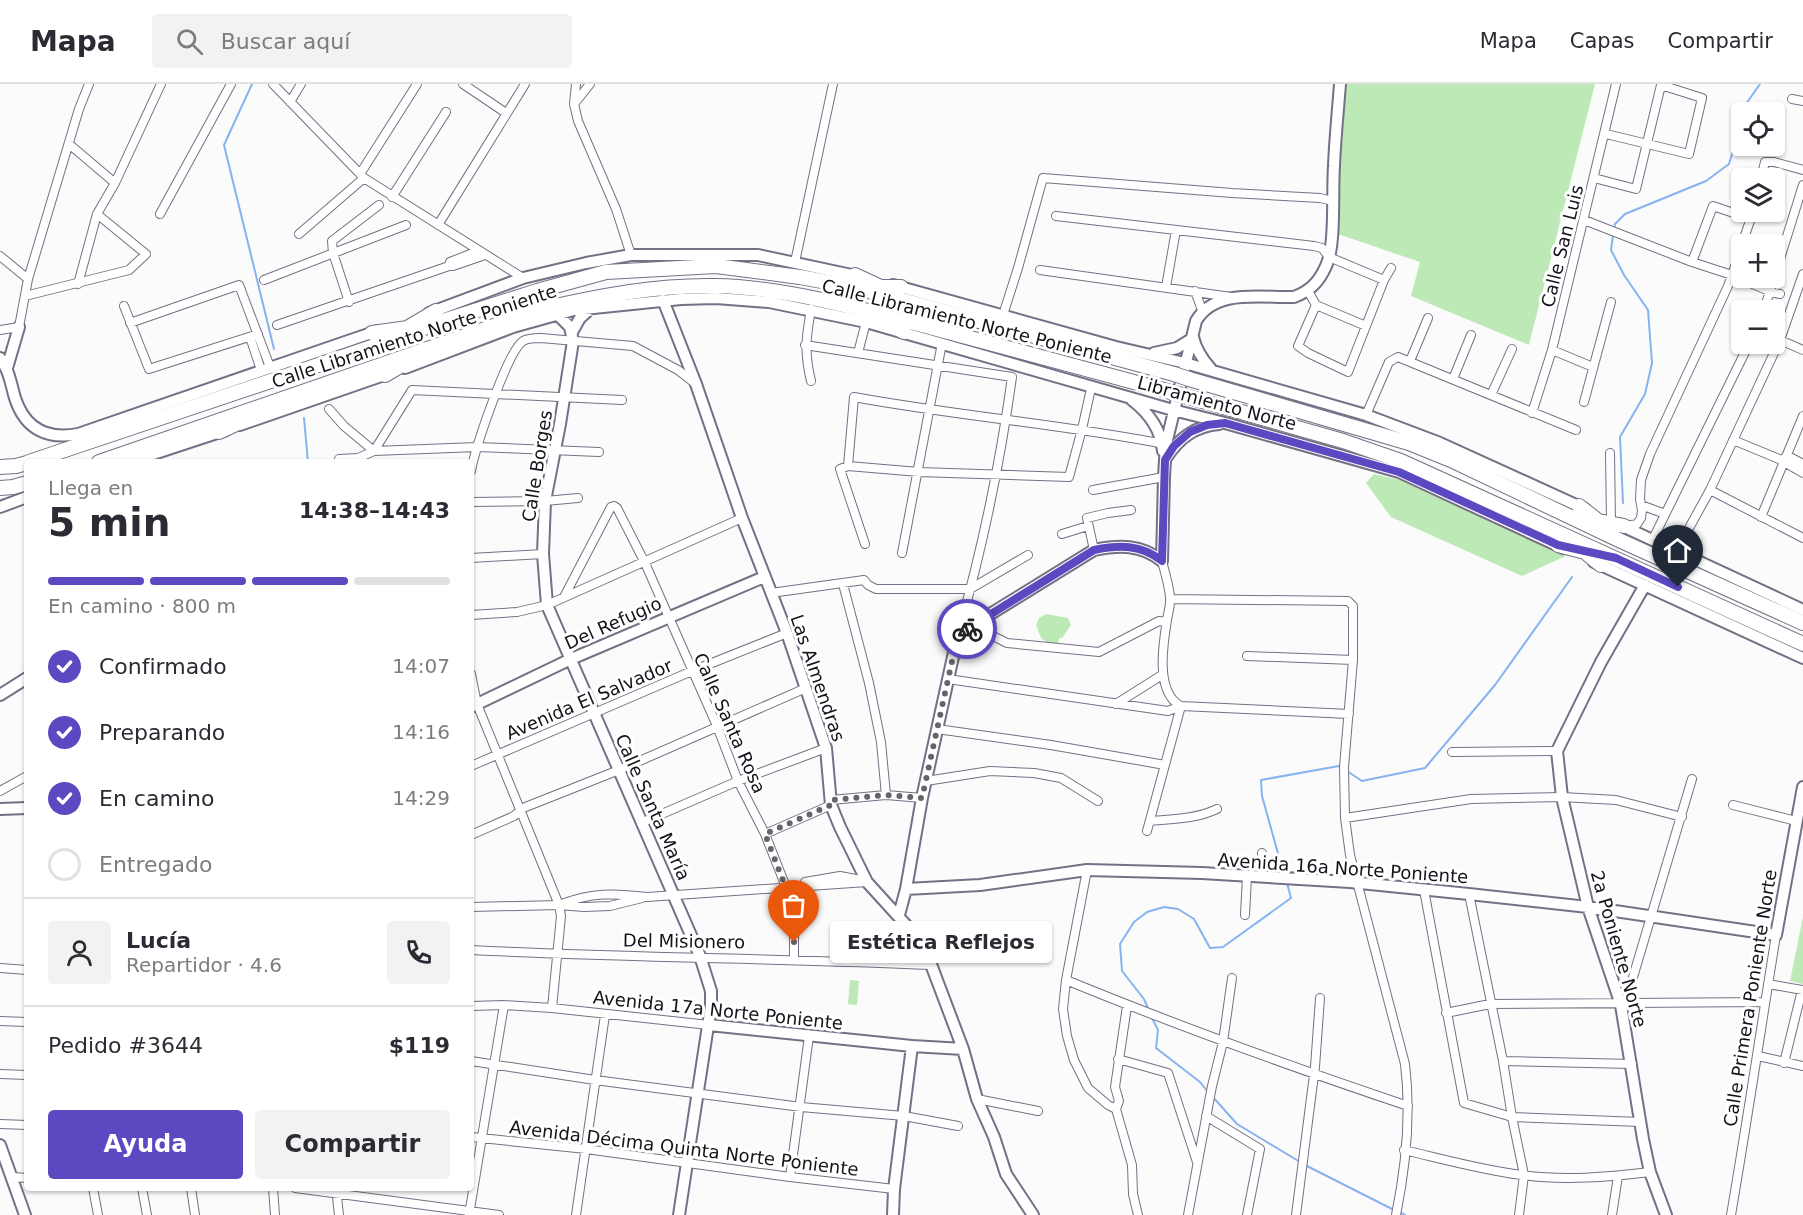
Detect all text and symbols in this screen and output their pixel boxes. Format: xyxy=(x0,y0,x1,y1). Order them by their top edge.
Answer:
search box xyxy=(152,14,572,68)
text: Mapa xyxy=(30,25,116,58)
icon: search xyxy=(173,25,206,58)
text: Buscar aquí xyxy=(221,29,350,54)
text: Mapa xyxy=(1480,29,1537,53)
text: Capas xyxy=(1570,29,1634,53)
text: Compartir xyxy=(1667,29,1773,53)
map controls xyxy=(1731,102,1785,354)
button: locate xyxy=(1731,102,1785,156)
button: layers xyxy=(1731,168,1785,222)
street label: Calle San Luis xyxy=(1537,183,1587,309)
button: + xyxy=(1731,234,1785,288)
street label: Calle Libramiento Norte Poniente xyxy=(820,275,1114,367)
street label: Calle Libramiento Norte Poniente xyxy=(269,280,559,392)
button: − xyxy=(1731,300,1785,354)
street label: Libramiento Norte xyxy=(1135,372,1299,434)
street label: Calle Borges xyxy=(518,409,556,523)
text: Llega en xyxy=(48,476,133,500)
text: 14:38–14:43 xyxy=(299,498,450,523)
text: 5 min xyxy=(48,500,170,545)
pin xyxy=(1652,525,1703,587)
icon: home xyxy=(1661,534,1694,567)
street label: Del Refugio xyxy=(561,592,665,654)
text: En camino · 800 m xyxy=(48,594,236,618)
courier xyxy=(937,599,997,659)
street label: Las Almendras xyxy=(786,612,850,744)
icon: bike xyxy=(951,613,984,646)
icon: check xyxy=(48,650,81,683)
street label: Calle Santa Rosa xyxy=(690,650,770,796)
text: Confirmado xyxy=(99,654,227,679)
text: 14:07 xyxy=(392,654,450,678)
street label: Avenida El Salvador xyxy=(503,654,676,744)
icon: check xyxy=(48,716,81,749)
text: Preparando xyxy=(99,720,225,745)
text: 14:16 xyxy=(392,720,450,744)
street label: Calle Santa María xyxy=(611,731,695,883)
icon: check xyxy=(48,782,81,815)
text: En camino xyxy=(99,786,214,811)
text: 14:29 xyxy=(392,786,450,810)
street label: Avenida 16a Norte Poniente xyxy=(1217,849,1469,887)
text: Entregado xyxy=(99,852,212,877)
street label: 2a Poniente Norte xyxy=(1587,868,1651,1030)
street label: Calle Primera Poniente Norte xyxy=(1719,868,1781,1128)
pin xyxy=(768,880,819,942)
icon: bag xyxy=(777,889,810,922)
button: person xyxy=(48,921,111,984)
button: phone xyxy=(387,921,450,984)
callout: Estética Reflejos xyxy=(830,921,1052,963)
text: Lucía xyxy=(126,928,191,953)
street label: Del Misionero xyxy=(623,929,745,953)
text: Estética Reflejos xyxy=(847,930,1035,954)
text: Repartidor · 4.6 xyxy=(126,953,282,977)
street label: Avenida 17a Norte Poniente xyxy=(592,986,844,1034)
text: Pedido #3644 xyxy=(48,1033,203,1058)
text: $119 xyxy=(389,1033,450,1058)
button: Ayuda xyxy=(48,1110,243,1179)
button: Compartir xyxy=(255,1110,450,1179)
street label: Avenida Décima Quinta Norte Poniente xyxy=(508,1116,860,1180)

